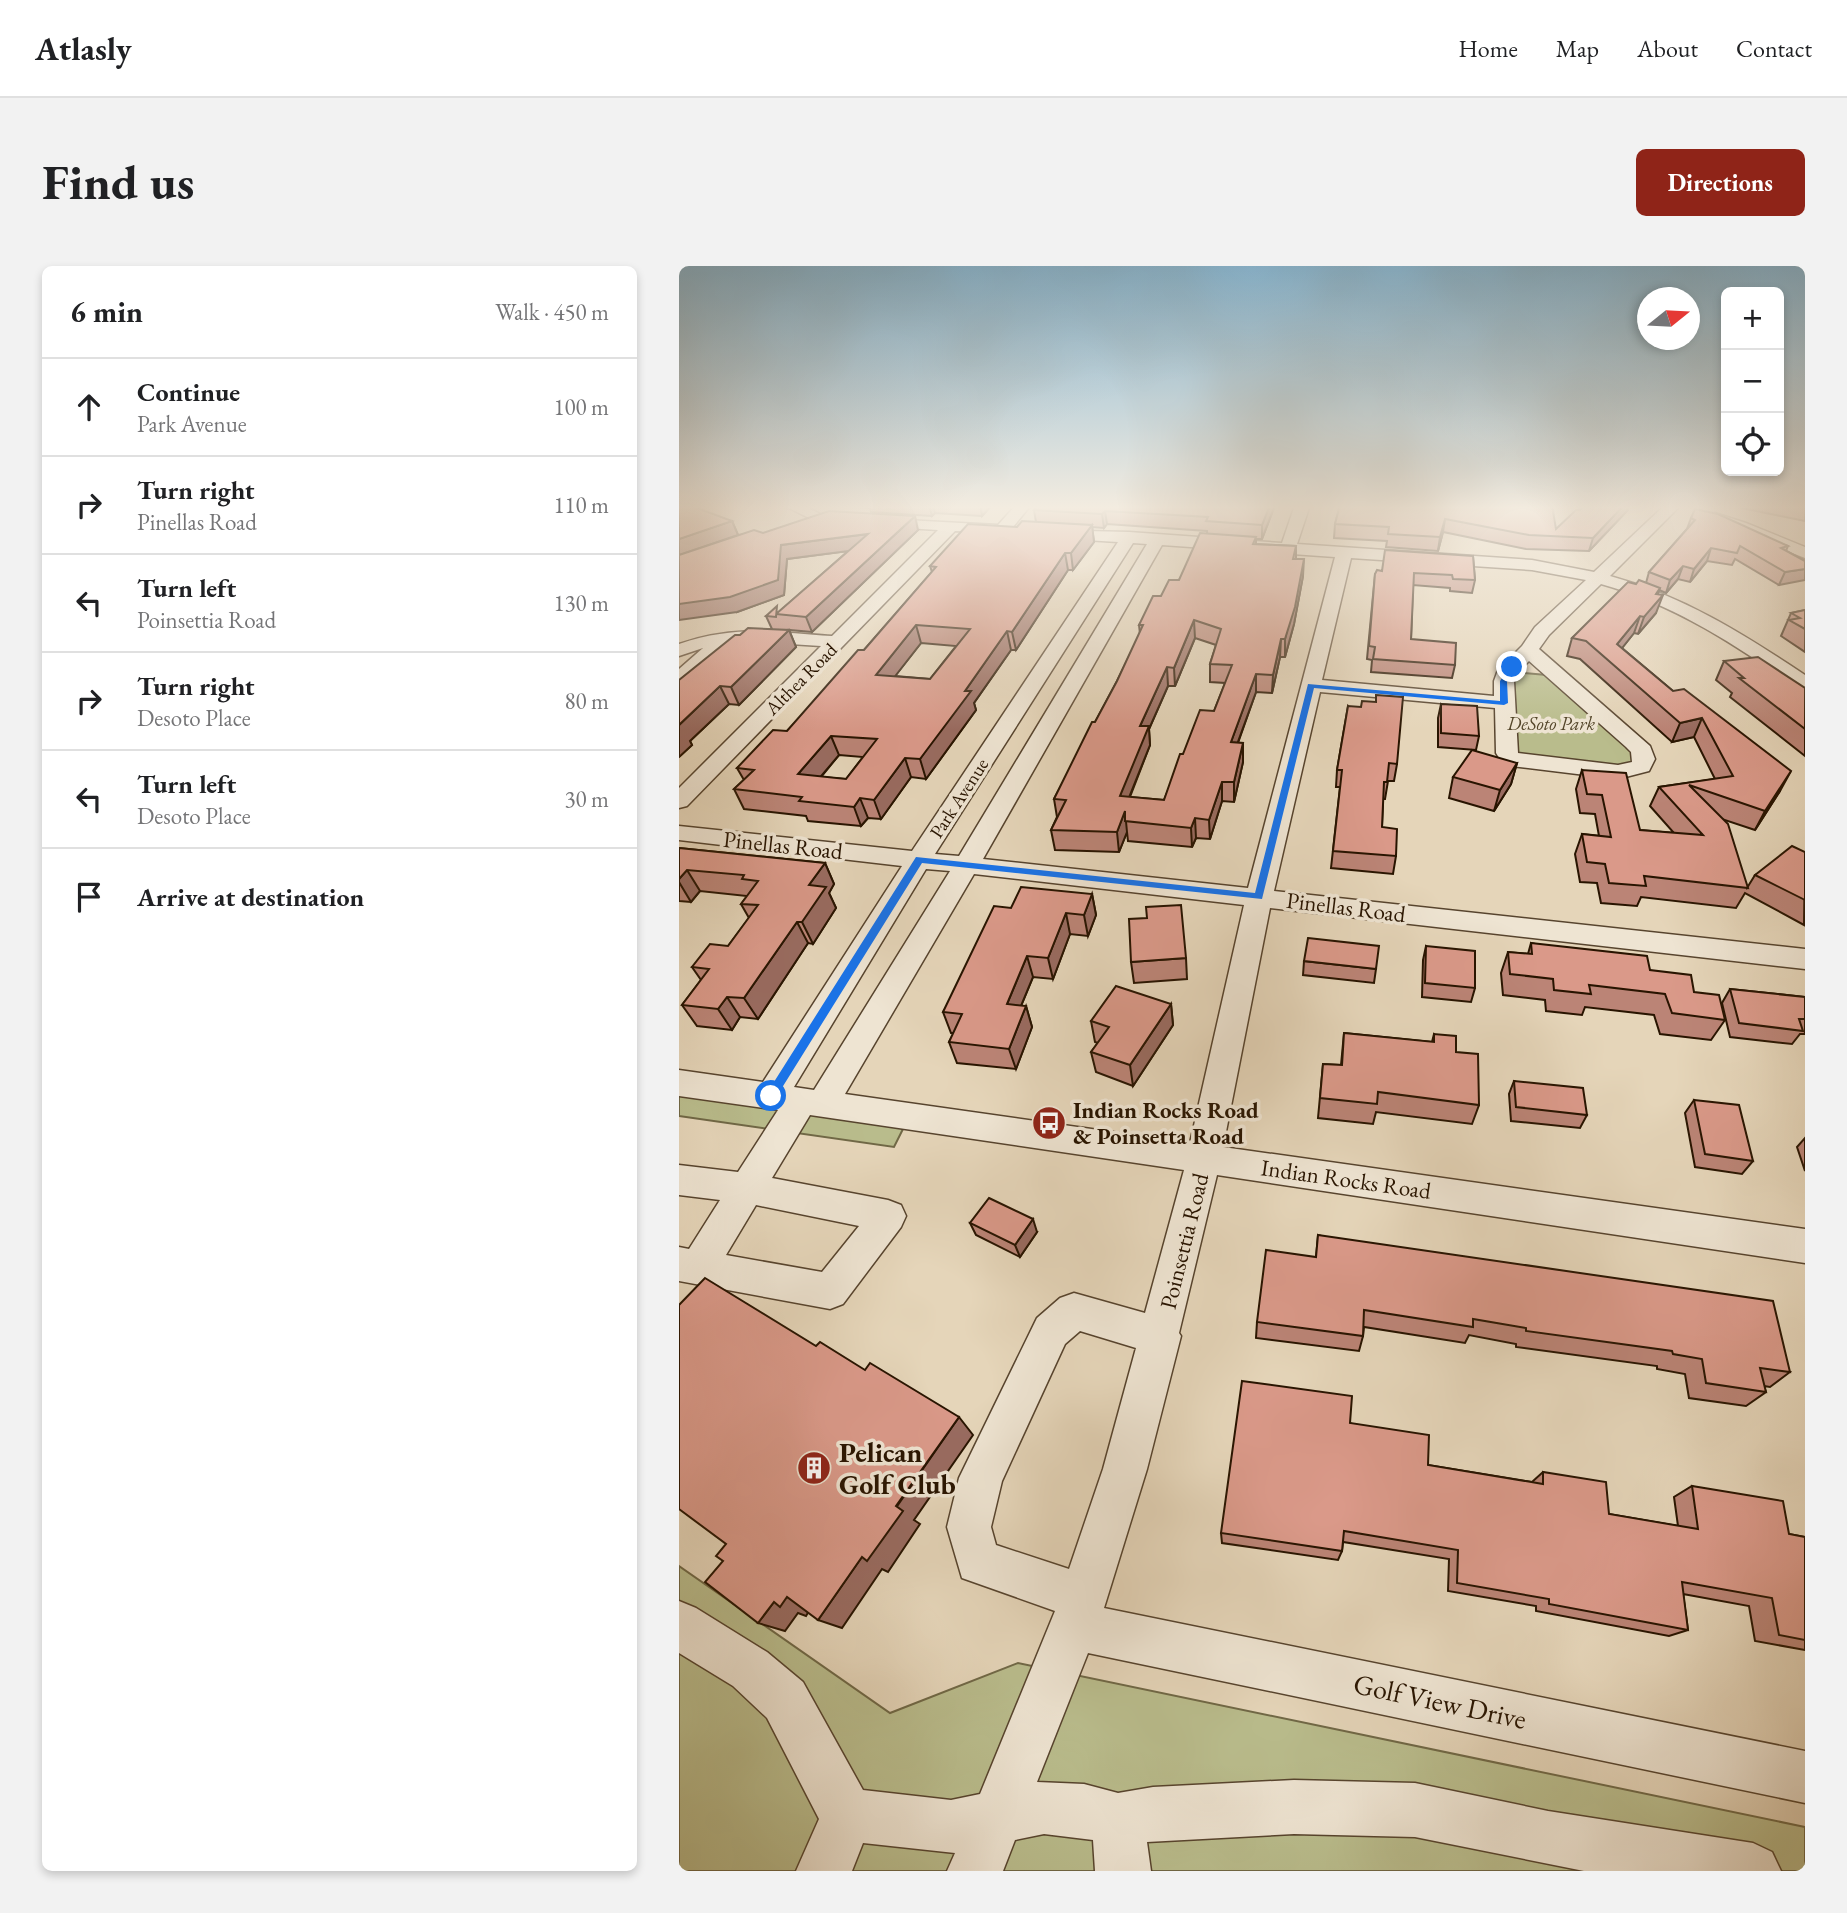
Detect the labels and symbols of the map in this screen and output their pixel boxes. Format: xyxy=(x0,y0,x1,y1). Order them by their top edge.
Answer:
north arrow xyxy=(1637,287,1700,350)
street label: Althea Road xyxy=(759,637,843,721)
route end xyxy=(1496,651,1527,682)
park label: DeSoto Park xyxy=(1506,711,1595,736)
street label: Park Avenue xyxy=(924,753,994,843)
street label: Pinellas Road xyxy=(722,824,845,866)
street label: Pinellas Road xyxy=(1285,885,1408,929)
route start xyxy=(755,1080,786,1111)
place label: Indian Rocks Road & Poinsetta Road xyxy=(1073,1095,1259,1151)
bus stop icon: Indian Rocks Road & Poinsetta Road xyxy=(1030,1104,1068,1142)
street label: Indian Rocks Road xyxy=(1259,1152,1433,1206)
street label: Poinsettia Road xyxy=(1153,1170,1215,1312)
place label: Pelican Golf Club xyxy=(839,1434,956,1502)
building icon: Pelican Golf Club xyxy=(795,1449,833,1487)
street label: Golf View Drive xyxy=(1350,1665,1530,1737)

